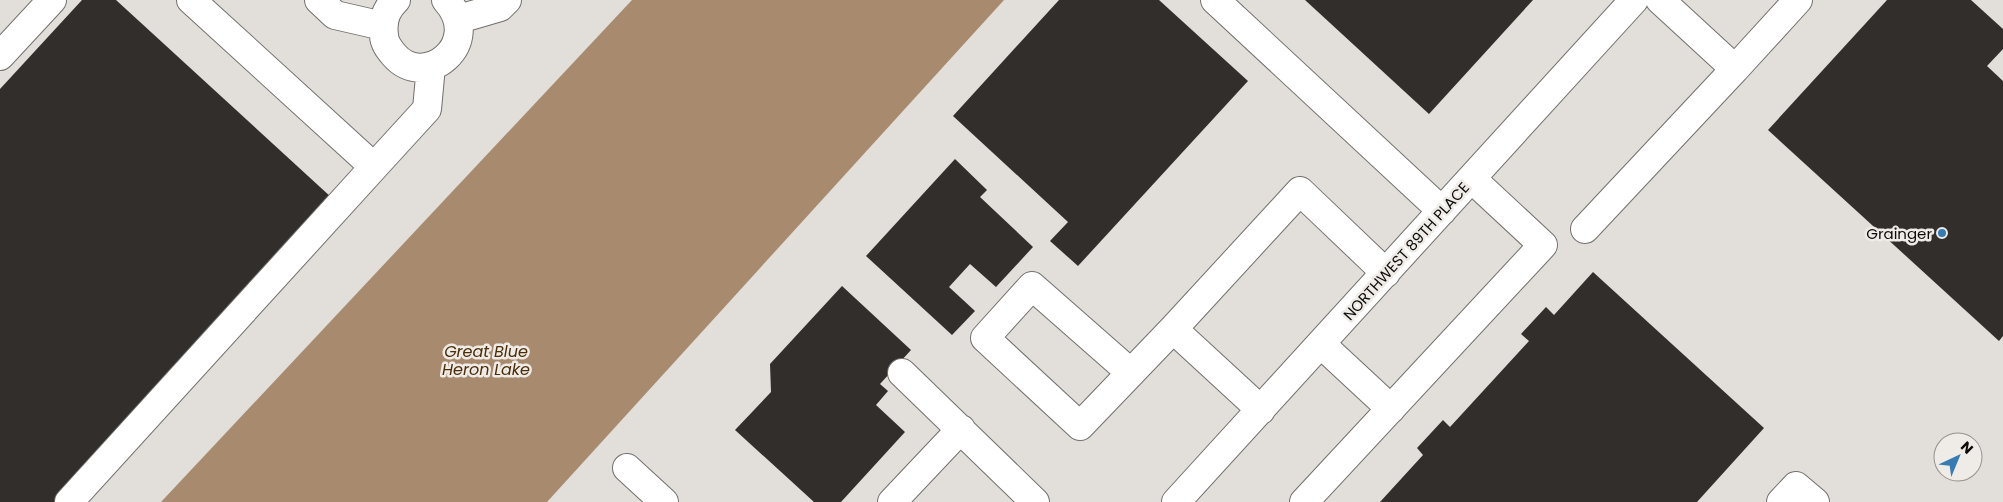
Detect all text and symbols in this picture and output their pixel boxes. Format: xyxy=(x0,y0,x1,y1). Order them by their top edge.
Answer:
street label: NORTHWEST 89TH PLACE xyxy=(1338,177,1474,325)
place label: Grainger xyxy=(1866,223,1932,244)
marker: Grainger xyxy=(1936,227,1948,239)
water label: Great Blue Heron Lake xyxy=(442,340,530,381)
north arrow xyxy=(1933,432,1983,482)
text: N xyxy=(1956,437,1978,458)

